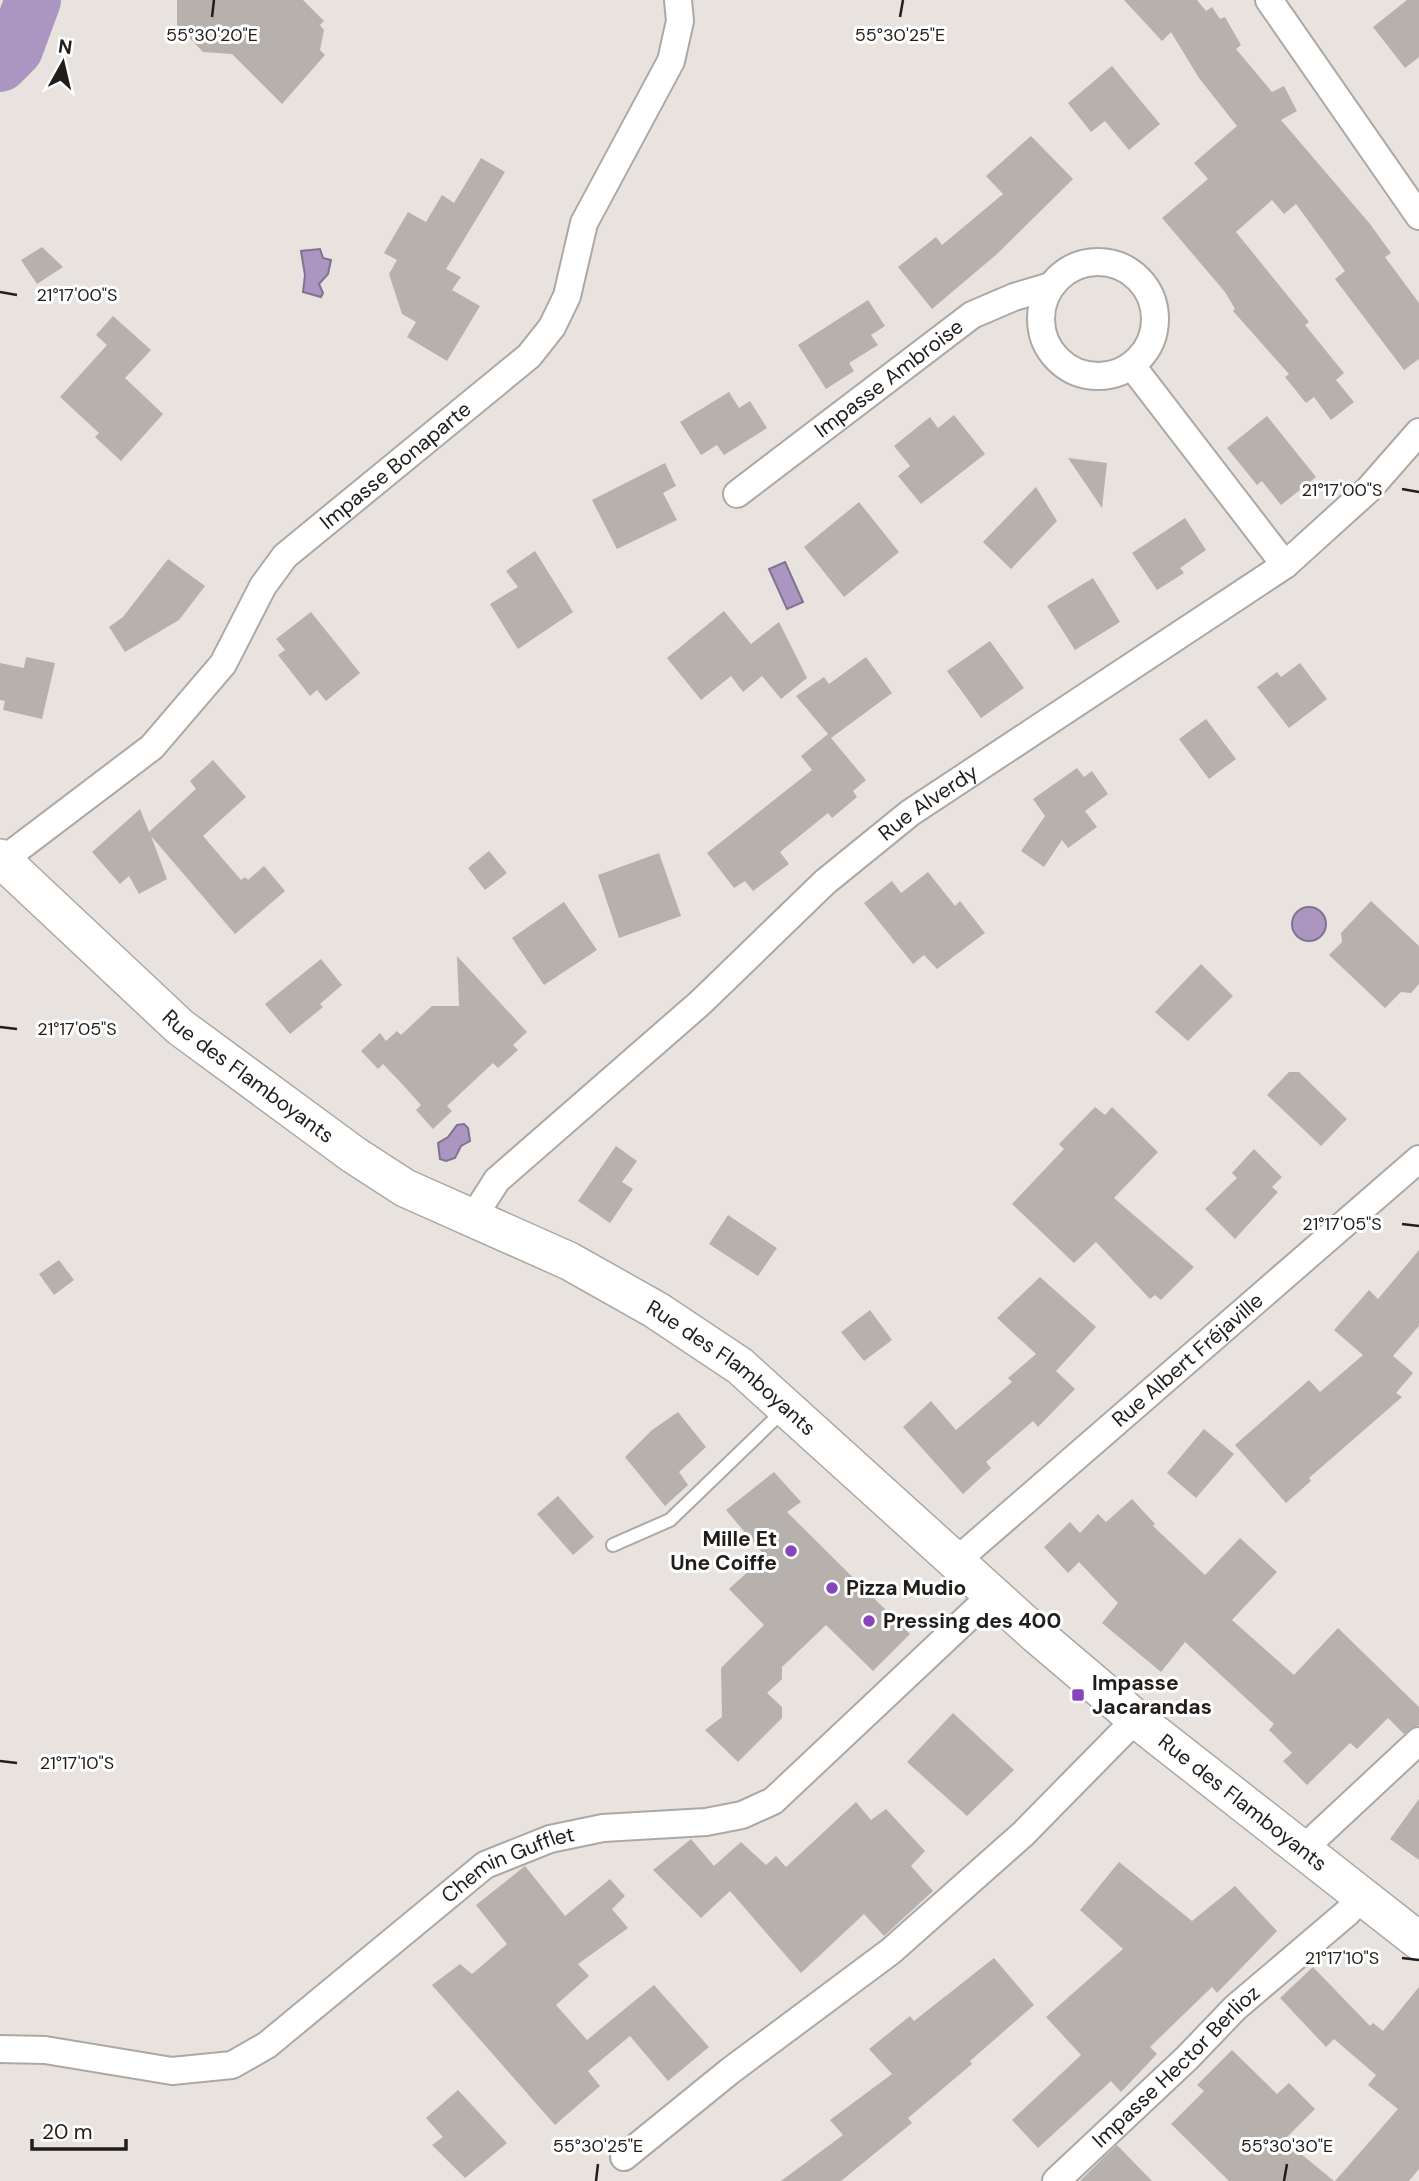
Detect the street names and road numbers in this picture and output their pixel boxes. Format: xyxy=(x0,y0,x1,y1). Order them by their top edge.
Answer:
street label: Impasse Ambroise xyxy=(809,313,969,444)
street label: Impasse Bonaparte xyxy=(314,395,477,536)
street label: Rue Alverdy xyxy=(873,758,984,847)
street label: Rue des Flamboyants xyxy=(156,1003,340,1150)
street label: Rue Albert Fréjaville xyxy=(1106,1287,1269,1433)
street label: Rue des Flamboyants xyxy=(641,1293,822,1442)
street label: Rue des Flamboyants xyxy=(1152,1728,1333,1878)
street label: Chemin Gufflet xyxy=(435,1820,577,1909)
street label: Impasse Hector Berlioz xyxy=(1086,1979,1266,2154)

